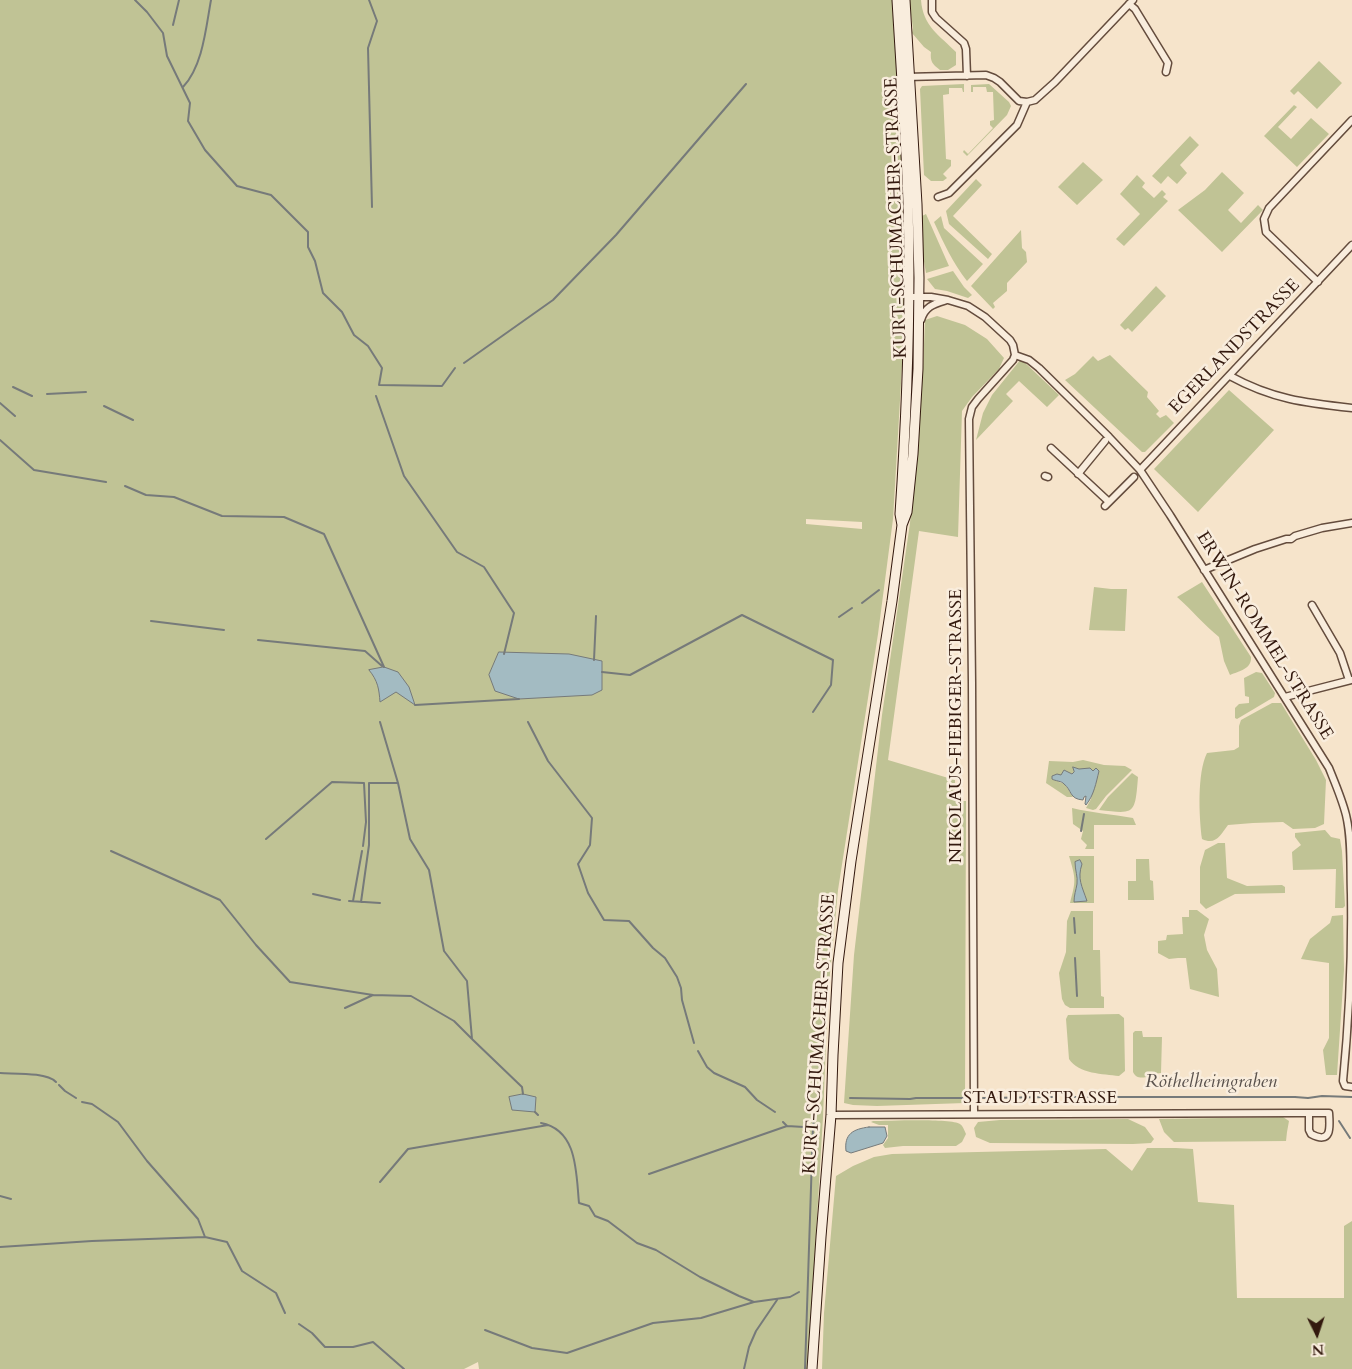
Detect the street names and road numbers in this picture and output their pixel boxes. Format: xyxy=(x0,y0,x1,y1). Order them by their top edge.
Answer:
street label: KURT-SCHUMACHER-STRASSE xyxy=(881,77,913,359)
street label: EGERLANDSTRASSE xyxy=(1165,275,1305,419)
street label: ERWIN-ROMMEL-STRASSE xyxy=(1191,528,1337,744)
street label: NIKOLAUS-FIEBIGER-STRASSE xyxy=(946,589,968,863)
street label: KURT-SCHUMACHER-STRASSE xyxy=(799,893,841,1175)
street label: STAUDTSTRASSE xyxy=(963,1088,1117,1110)

